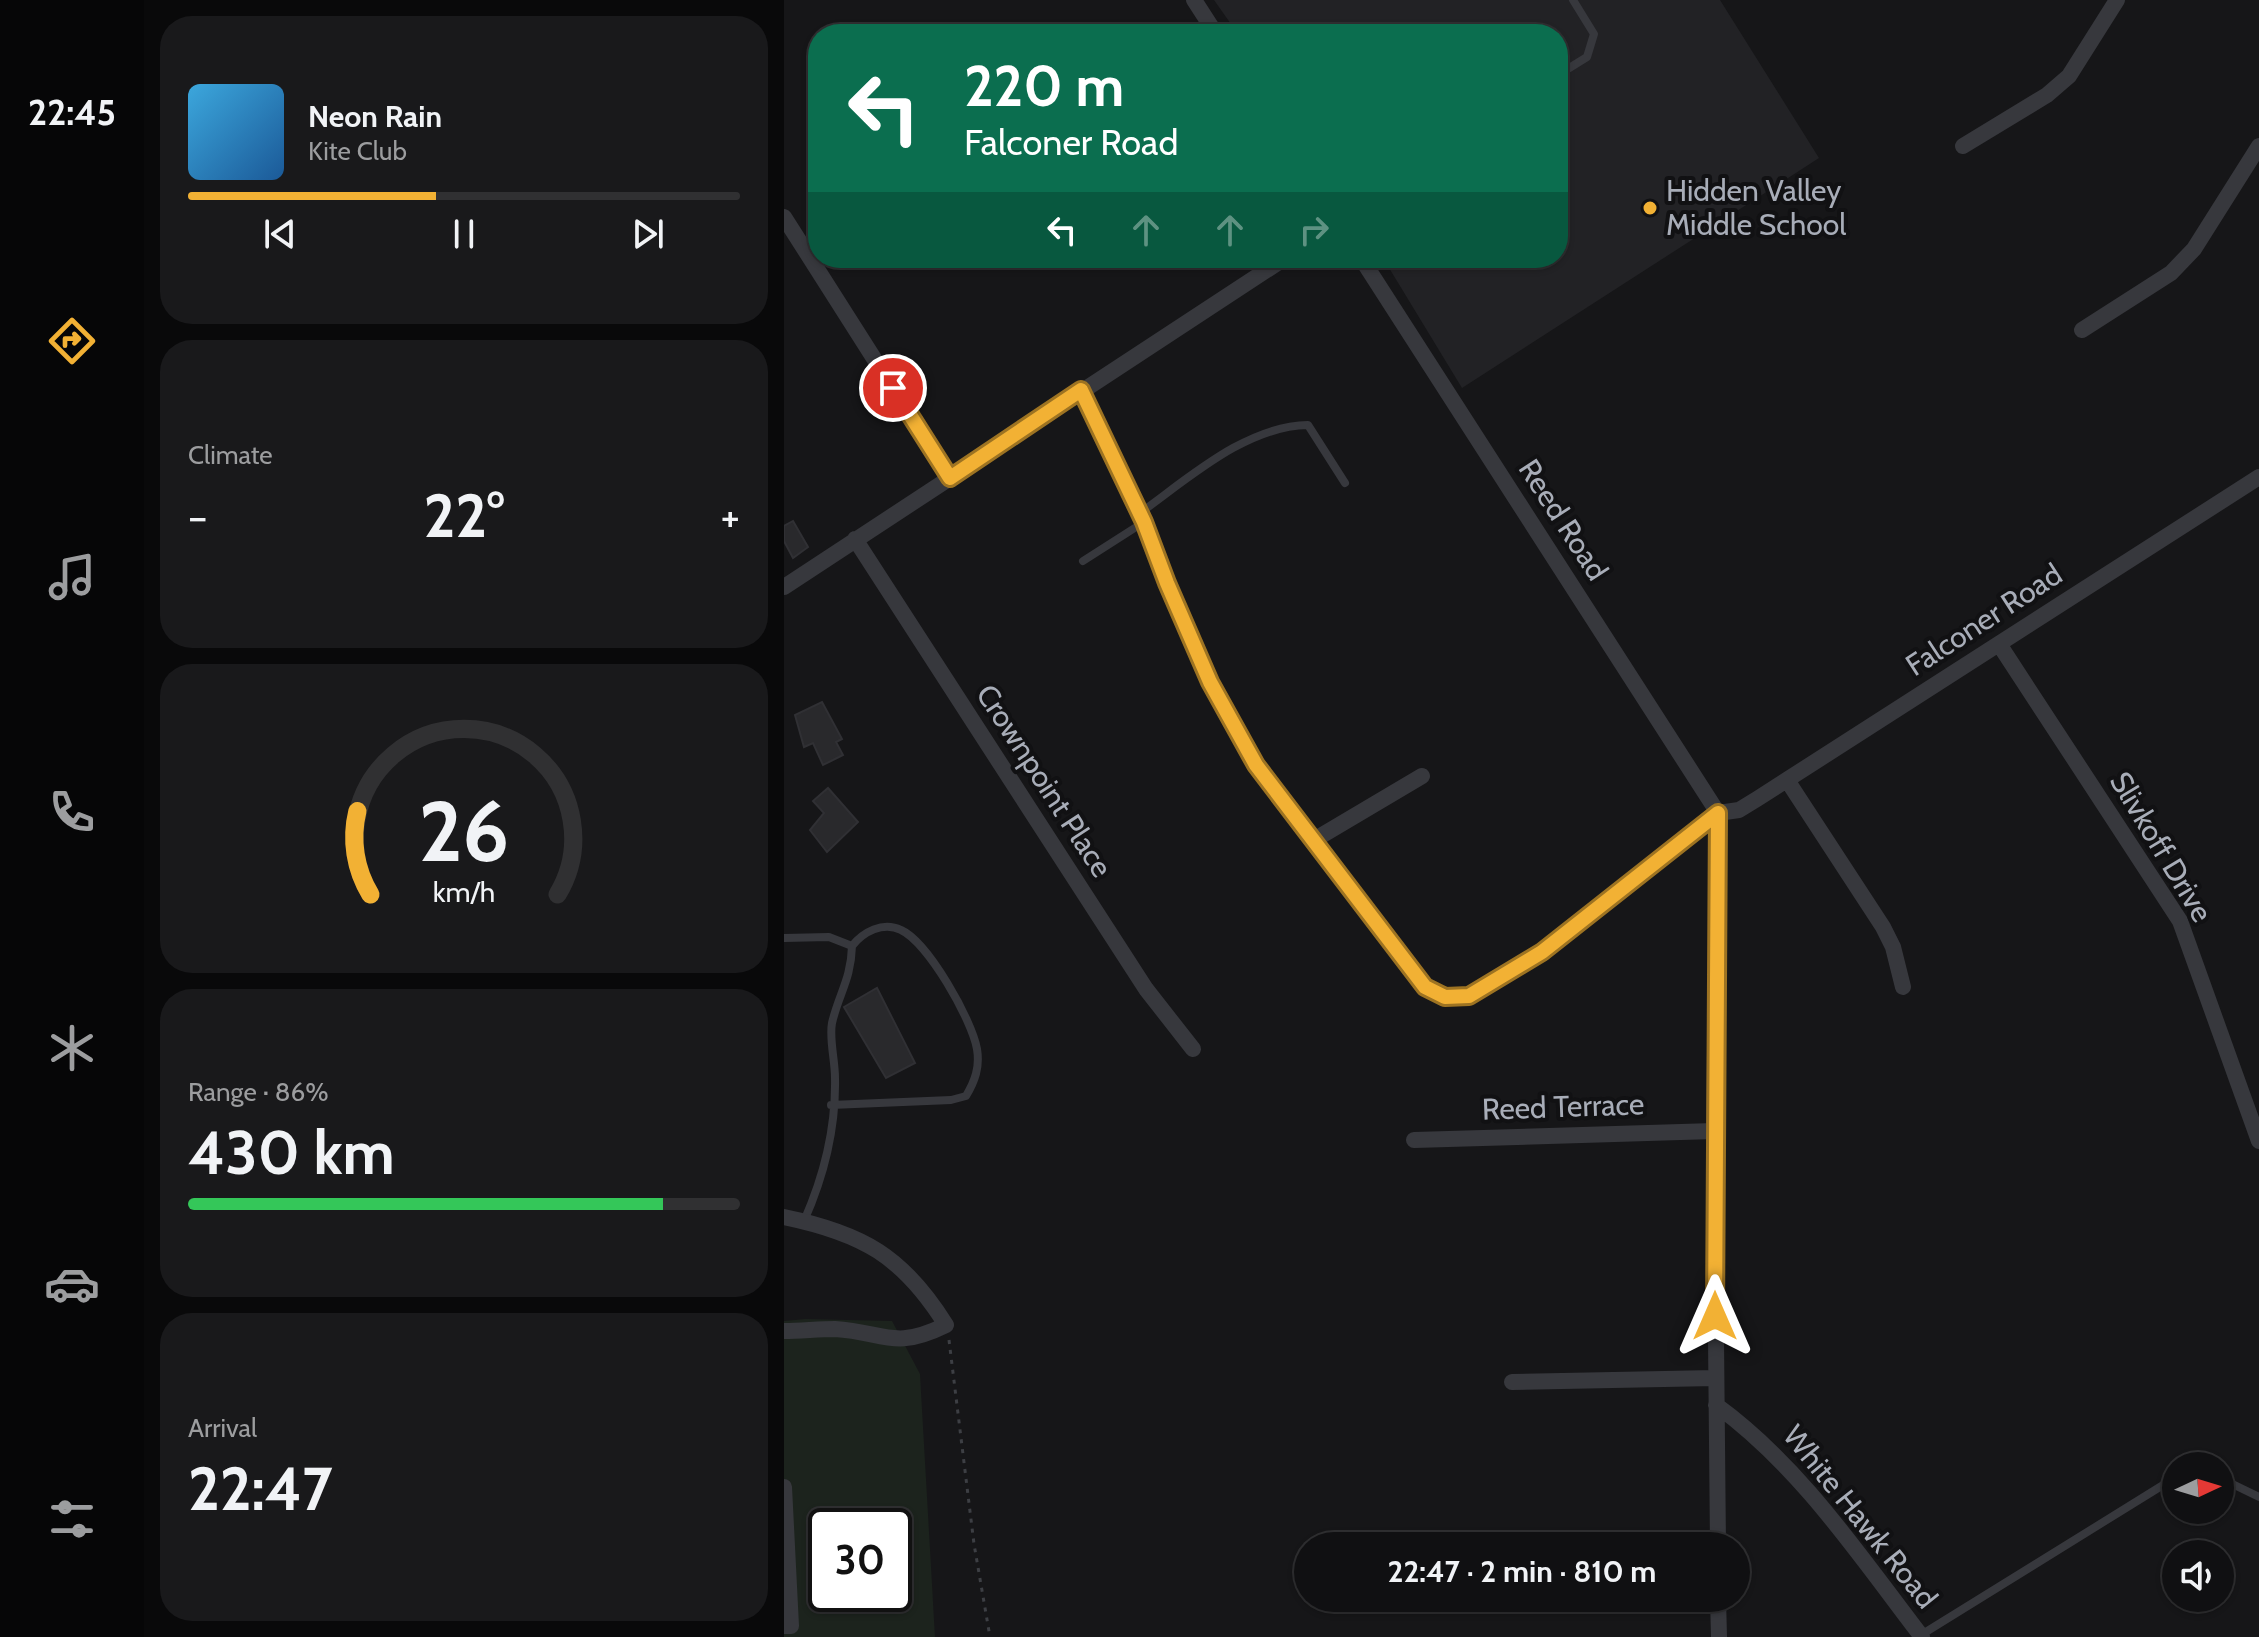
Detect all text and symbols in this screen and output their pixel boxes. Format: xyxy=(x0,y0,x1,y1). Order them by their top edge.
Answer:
text: 220 m xyxy=(964,52,1124,120)
icon: left xyxy=(832,56,936,160)
text: 22:45 xyxy=(28,90,116,134)
text: Neon Rain xyxy=(308,98,442,135)
text: Falconer Road xyxy=(964,120,1178,164)
text: Kite Club xyxy=(308,135,407,167)
place label: Hidden Valley Middle School xyxy=(1666,172,1846,243)
marker: Hidden Valley Middle School xyxy=(1641,199,1659,217)
icon: left xyxy=(1040,208,1084,252)
icon: ahead xyxy=(1124,208,1168,252)
icon: ahead xyxy=(1208,208,1252,252)
icon: right xyxy=(1292,208,1336,252)
icon: previous xyxy=(258,212,302,256)
icon: pause xyxy=(442,212,486,256)
icon: next xyxy=(626,212,670,256)
icon: directions xyxy=(44,313,100,369)
pin xyxy=(859,354,927,422)
icon: arrive xyxy=(871,366,915,410)
text: Climate xyxy=(188,439,273,471)
street label: Reed Road xyxy=(1511,452,1616,587)
text: 22° xyxy=(424,479,504,552)
text: − xyxy=(188,490,207,543)
text: + xyxy=(721,490,740,543)
icon: music xyxy=(44,549,100,605)
street label: Falconer Road xyxy=(1899,555,2069,684)
street label: Crownpoint Place xyxy=(968,677,1121,884)
street label: Slivkoff Drive xyxy=(2102,765,2221,929)
text: 26 xyxy=(419,780,509,881)
icon: phone xyxy=(44,784,100,840)
text: km/h xyxy=(433,874,495,909)
icon: climate xyxy=(44,1020,100,1076)
text: Range · 86% xyxy=(188,1076,329,1108)
street label: Reed Terrace xyxy=(1481,1085,1645,1128)
text: 430 km xyxy=(188,1116,395,1189)
icon: car xyxy=(44,1256,100,1312)
position arrow xyxy=(1673,1274,1757,1358)
text: Arrival xyxy=(188,1412,257,1444)
street label: White Hawk Road xyxy=(1775,1418,1946,1616)
text: 22:47 xyxy=(188,1452,333,1525)
north arrow xyxy=(2162,1452,2234,1524)
map controls xyxy=(2162,1452,2234,1612)
icon: filters xyxy=(44,1491,100,1547)
speed limit sign: 30 xyxy=(808,1508,912,1612)
button: sound xyxy=(2162,1540,2234,1612)
text: 22:47 · 2 min · 810 m xyxy=(1388,1553,1656,1590)

